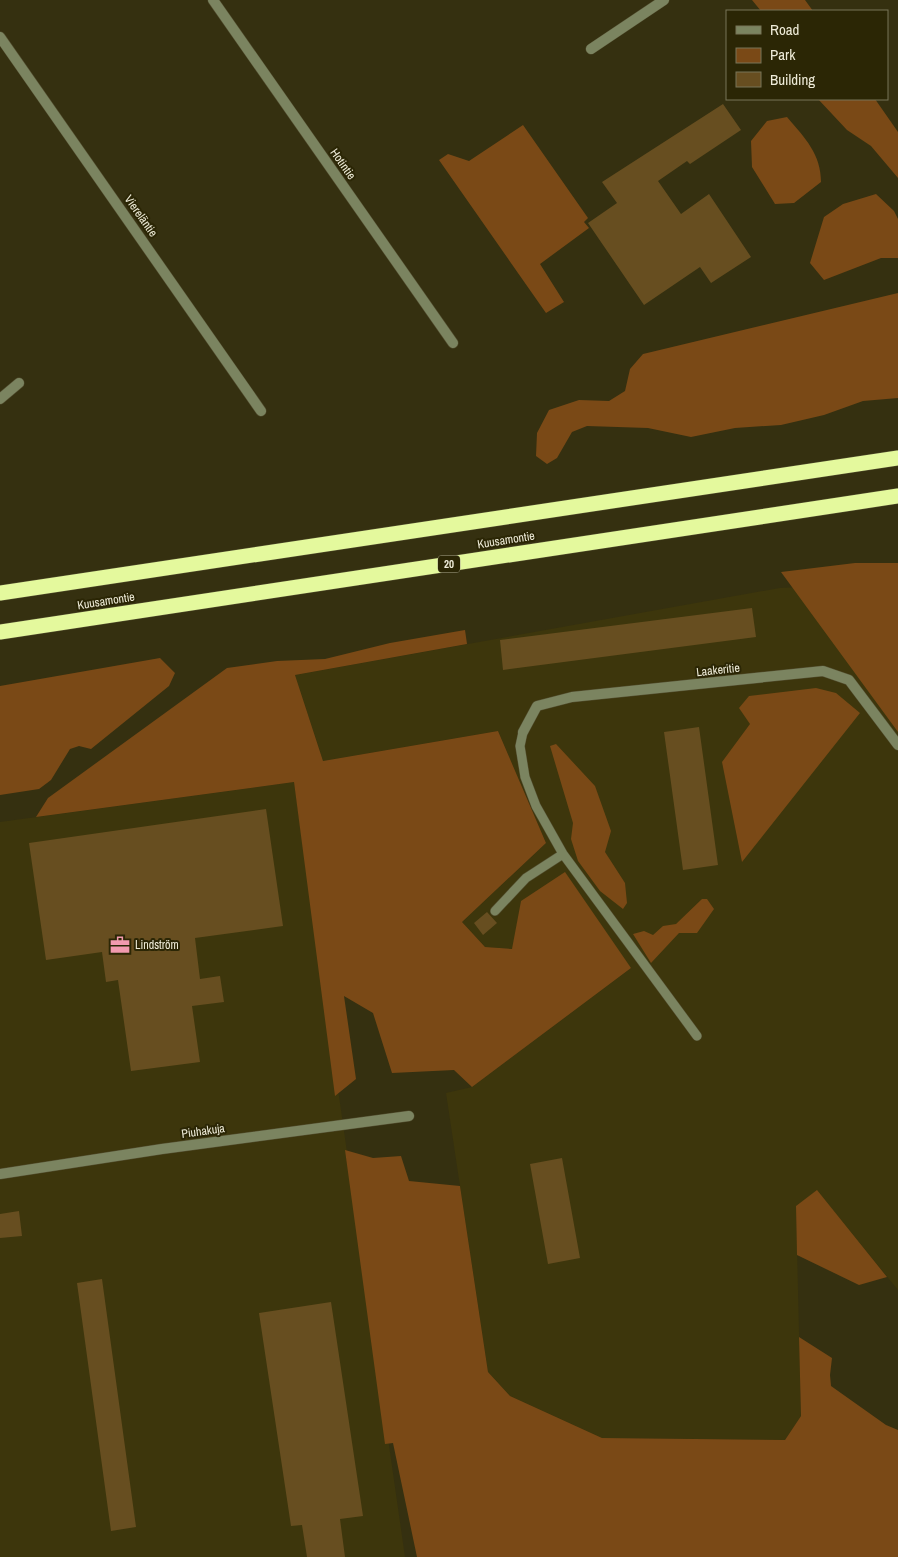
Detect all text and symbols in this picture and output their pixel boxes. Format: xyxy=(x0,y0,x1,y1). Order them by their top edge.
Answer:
legend xyxy=(726,10,888,100)
text: Road xyxy=(770,19,799,40)
text: Park xyxy=(770,44,796,65)
text: Building xyxy=(770,69,815,90)
street label: Hotintie xyxy=(327,145,359,183)
street label: Viereläntie xyxy=(121,192,161,240)
street label: Kuusamontie xyxy=(476,528,536,552)
road number: 20 xyxy=(438,556,460,572)
street label: Kuusamontie xyxy=(76,589,136,613)
street label: Laakeritie xyxy=(695,660,741,680)
office icon: Lindström xyxy=(109,934,131,956)
place label: Lindström xyxy=(135,937,179,953)
street label: Piuhakuja xyxy=(180,1120,226,1142)

